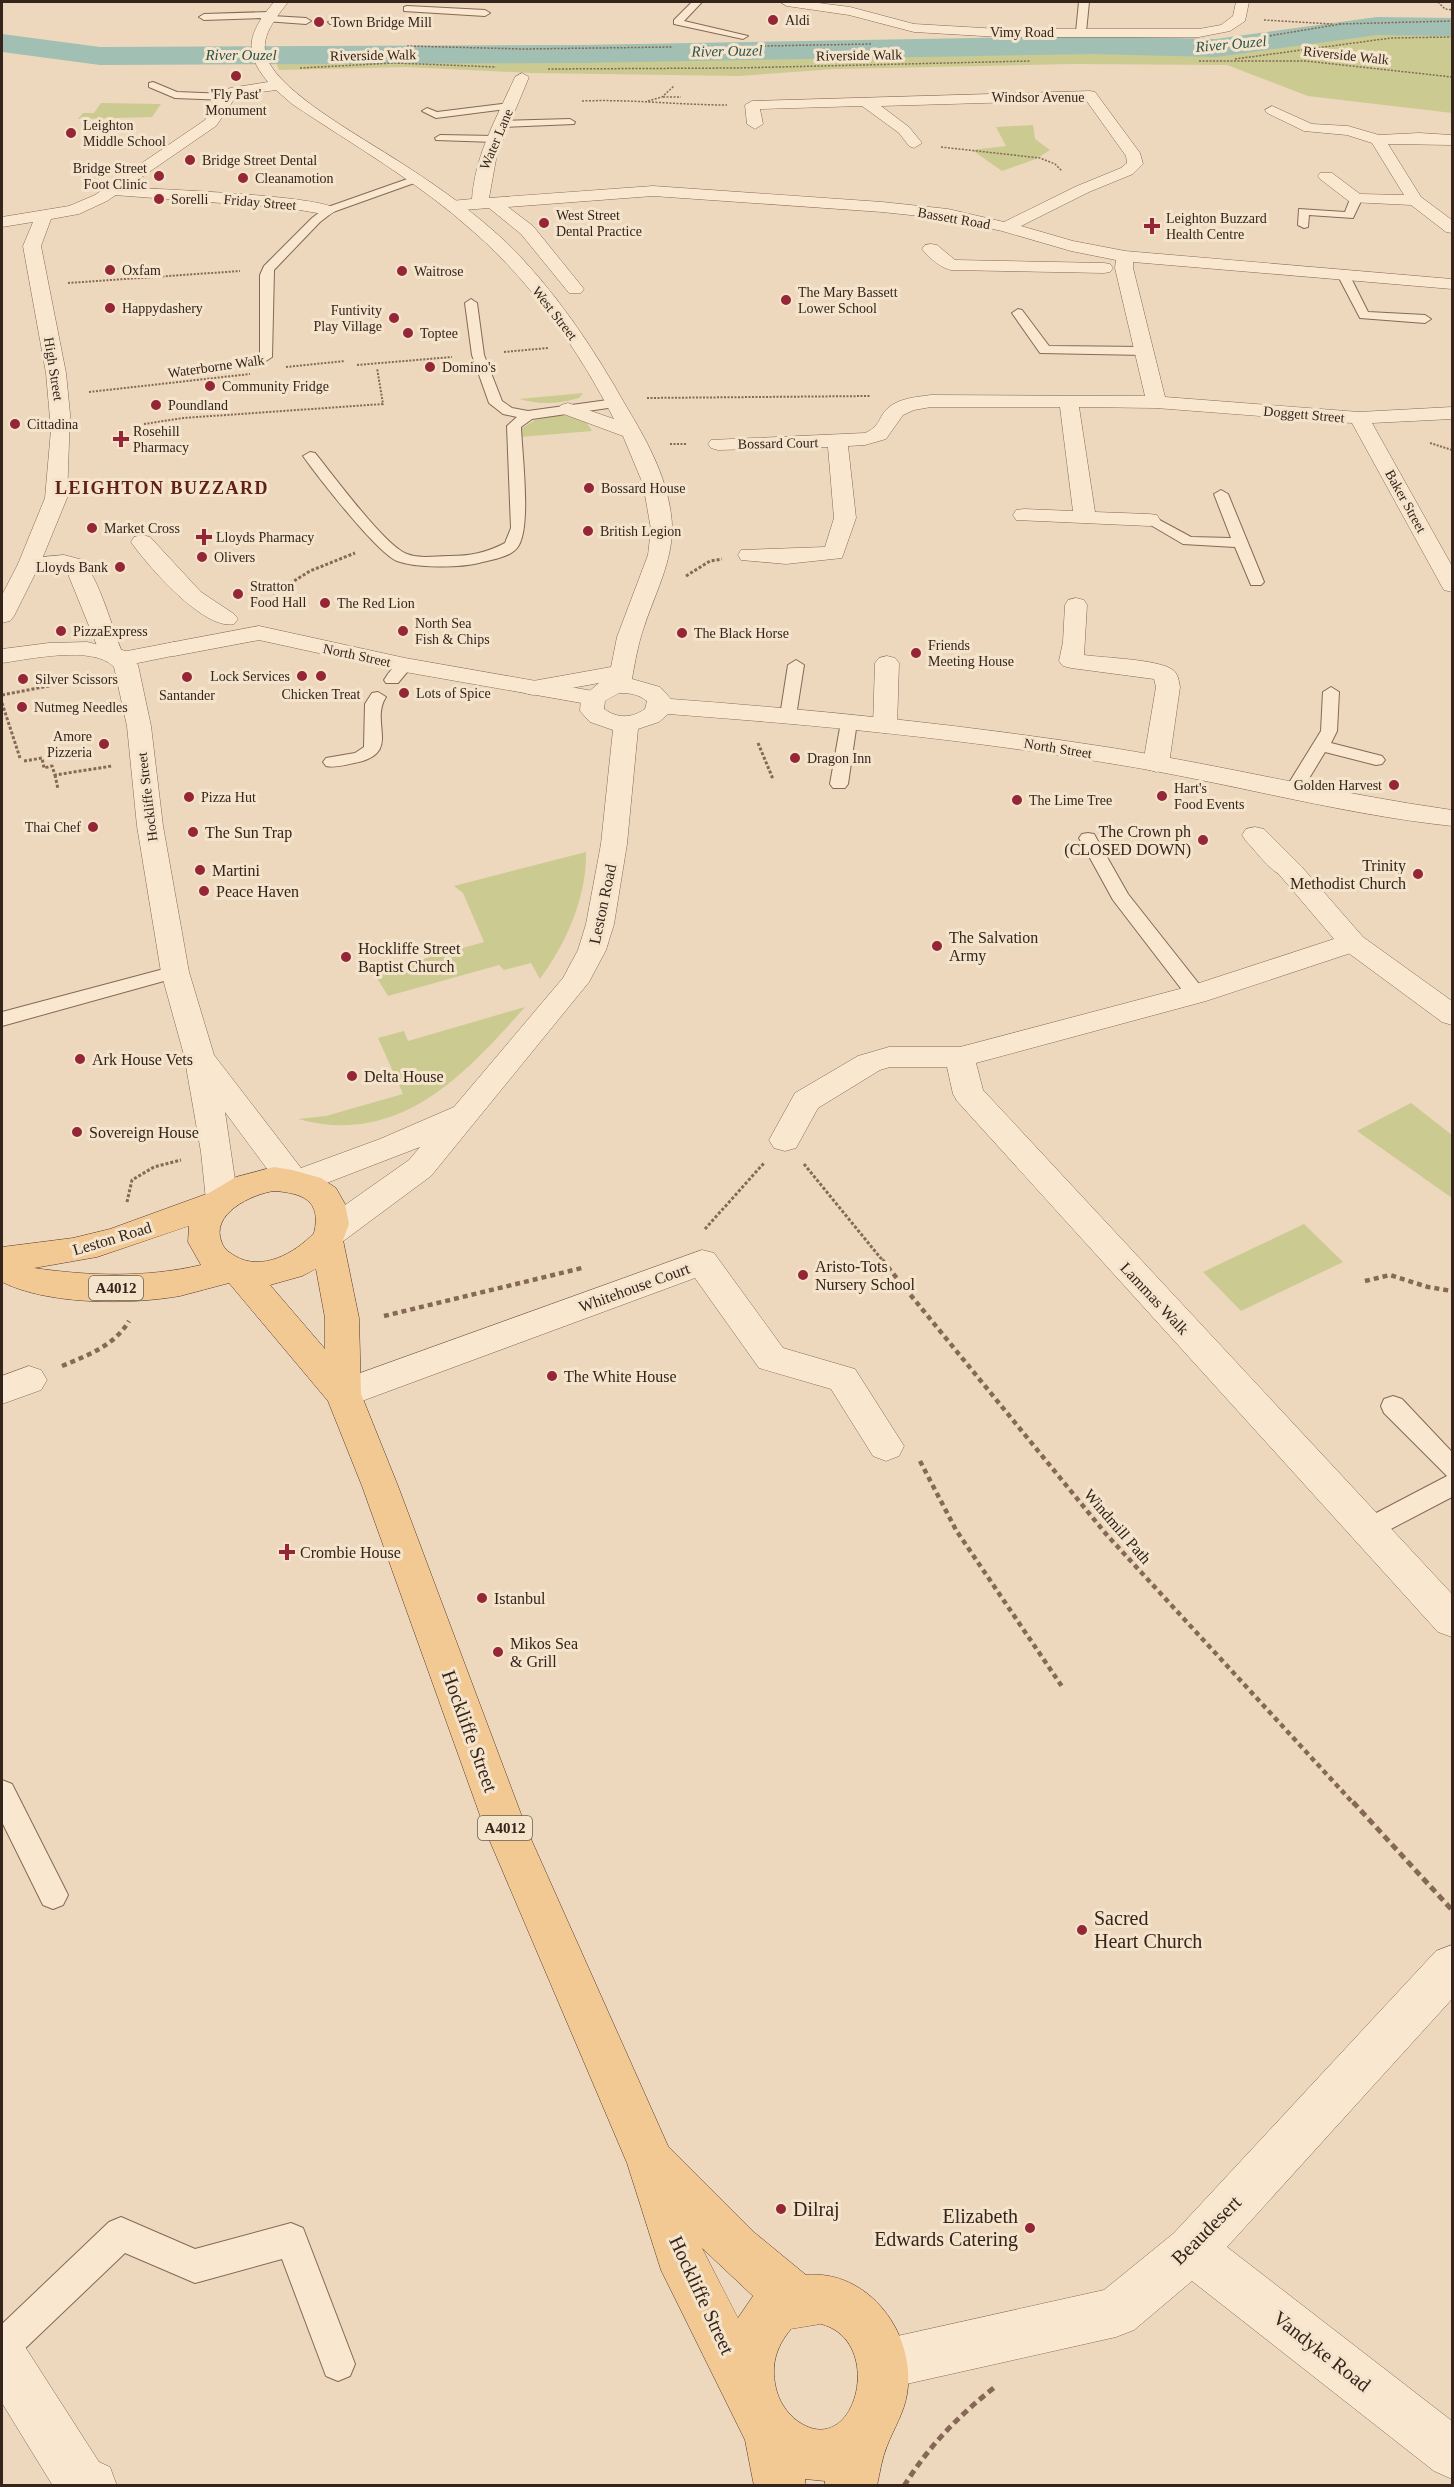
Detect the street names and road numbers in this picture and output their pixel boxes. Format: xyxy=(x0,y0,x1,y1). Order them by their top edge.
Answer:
street label: Vimy Road xyxy=(990,25,1054,40)
street label: Riverside Walk xyxy=(1302,44,1390,67)
street label: Riverside Walk xyxy=(330,47,416,64)
street label: Riverside Walk xyxy=(816,47,902,64)
street label: Windsor Avenue xyxy=(992,90,1084,105)
street label: Water Lane xyxy=(477,107,516,172)
street label: Friday Street xyxy=(223,192,297,213)
street label: Bassett Road xyxy=(916,205,991,232)
street label: West Street xyxy=(529,284,580,343)
street label: High Street xyxy=(41,336,66,402)
street label: Waterborne Walk xyxy=(167,352,265,381)
street label: Doggett Street xyxy=(1263,403,1345,426)
street label: Bossard Court xyxy=(738,435,818,452)
street label: Baker Street xyxy=(1382,467,1429,535)
street label: North Street xyxy=(322,641,392,670)
street label: North Street xyxy=(1023,736,1093,761)
street label: Hockliffe Street xyxy=(135,751,160,842)
street label: Leston Road xyxy=(586,863,619,946)
street label: Leston Road xyxy=(71,1218,154,1258)
street label: Whitehouse Court xyxy=(576,1259,693,1315)
street label: Lammas Walk xyxy=(1117,1259,1192,1338)
road number: A4012 xyxy=(89,1276,143,1300)
street label: Windmill Path xyxy=(1081,1486,1155,1567)
street label: Hockliffe Street xyxy=(438,1667,502,1795)
road number: A4012 xyxy=(478,1816,532,1840)
street label: Beaudesert xyxy=(1167,2191,1245,2269)
street label: Hockliffe Street xyxy=(665,2232,739,2358)
street label: Vandyke Road xyxy=(1268,2306,1375,2397)

